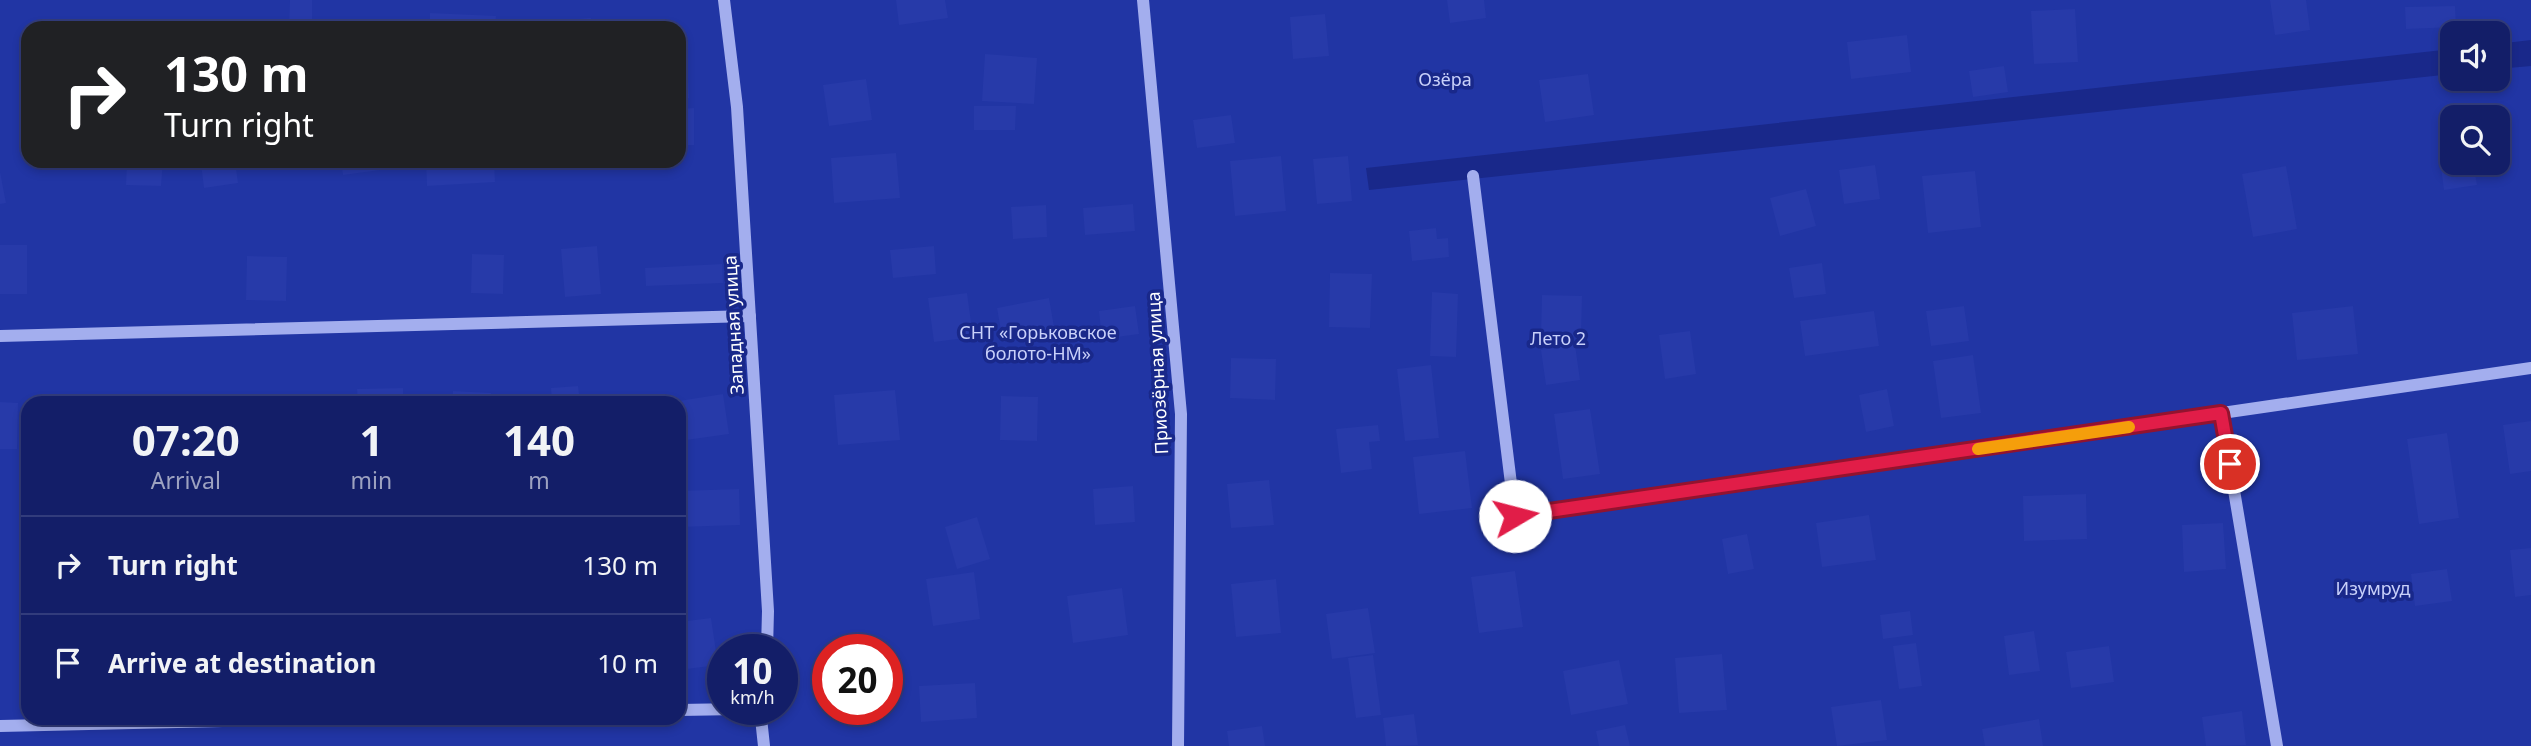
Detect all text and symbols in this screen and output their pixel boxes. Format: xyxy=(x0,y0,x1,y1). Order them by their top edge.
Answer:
map controls xyxy=(2440,21,2510,175)
button: sound xyxy=(2440,21,2510,91)
text: 130 m xyxy=(164,40,309,106)
icon: right xyxy=(49,49,140,140)
park label: Озёра xyxy=(1418,67,1472,91)
text: Turn right xyxy=(164,103,314,146)
button: search xyxy=(2440,105,2510,175)
street label: Западная улица xyxy=(717,255,749,395)
street label: Приозёрная улица xyxy=(1141,291,1173,455)
park label: СНТ «Горьковское болото-НМ» xyxy=(959,320,1117,365)
park label: Лето 2 xyxy=(1530,326,1586,350)
text: 07:20 xyxy=(132,411,240,468)
text: 1 xyxy=(359,411,383,468)
text: 140 xyxy=(503,411,575,468)
pin xyxy=(2200,434,2260,494)
icon: arrive xyxy=(2211,445,2249,483)
text: Arrival xyxy=(151,464,221,496)
text: min xyxy=(351,464,392,496)
text: m xyxy=(528,464,550,496)
position arrow xyxy=(1478,479,1552,553)
icon: right xyxy=(49,546,87,584)
text: Turn right xyxy=(108,547,238,583)
text: 130 m xyxy=(582,547,658,583)
park label: Изумруд xyxy=(2336,576,2410,600)
speed limit sign: 20 xyxy=(812,634,903,725)
icon: arrive xyxy=(49,644,87,682)
text: Arrive at destination xyxy=(108,645,377,681)
text: 10 m xyxy=(597,645,658,681)
text: 10 xyxy=(732,647,773,694)
text: km/h xyxy=(730,685,775,709)

